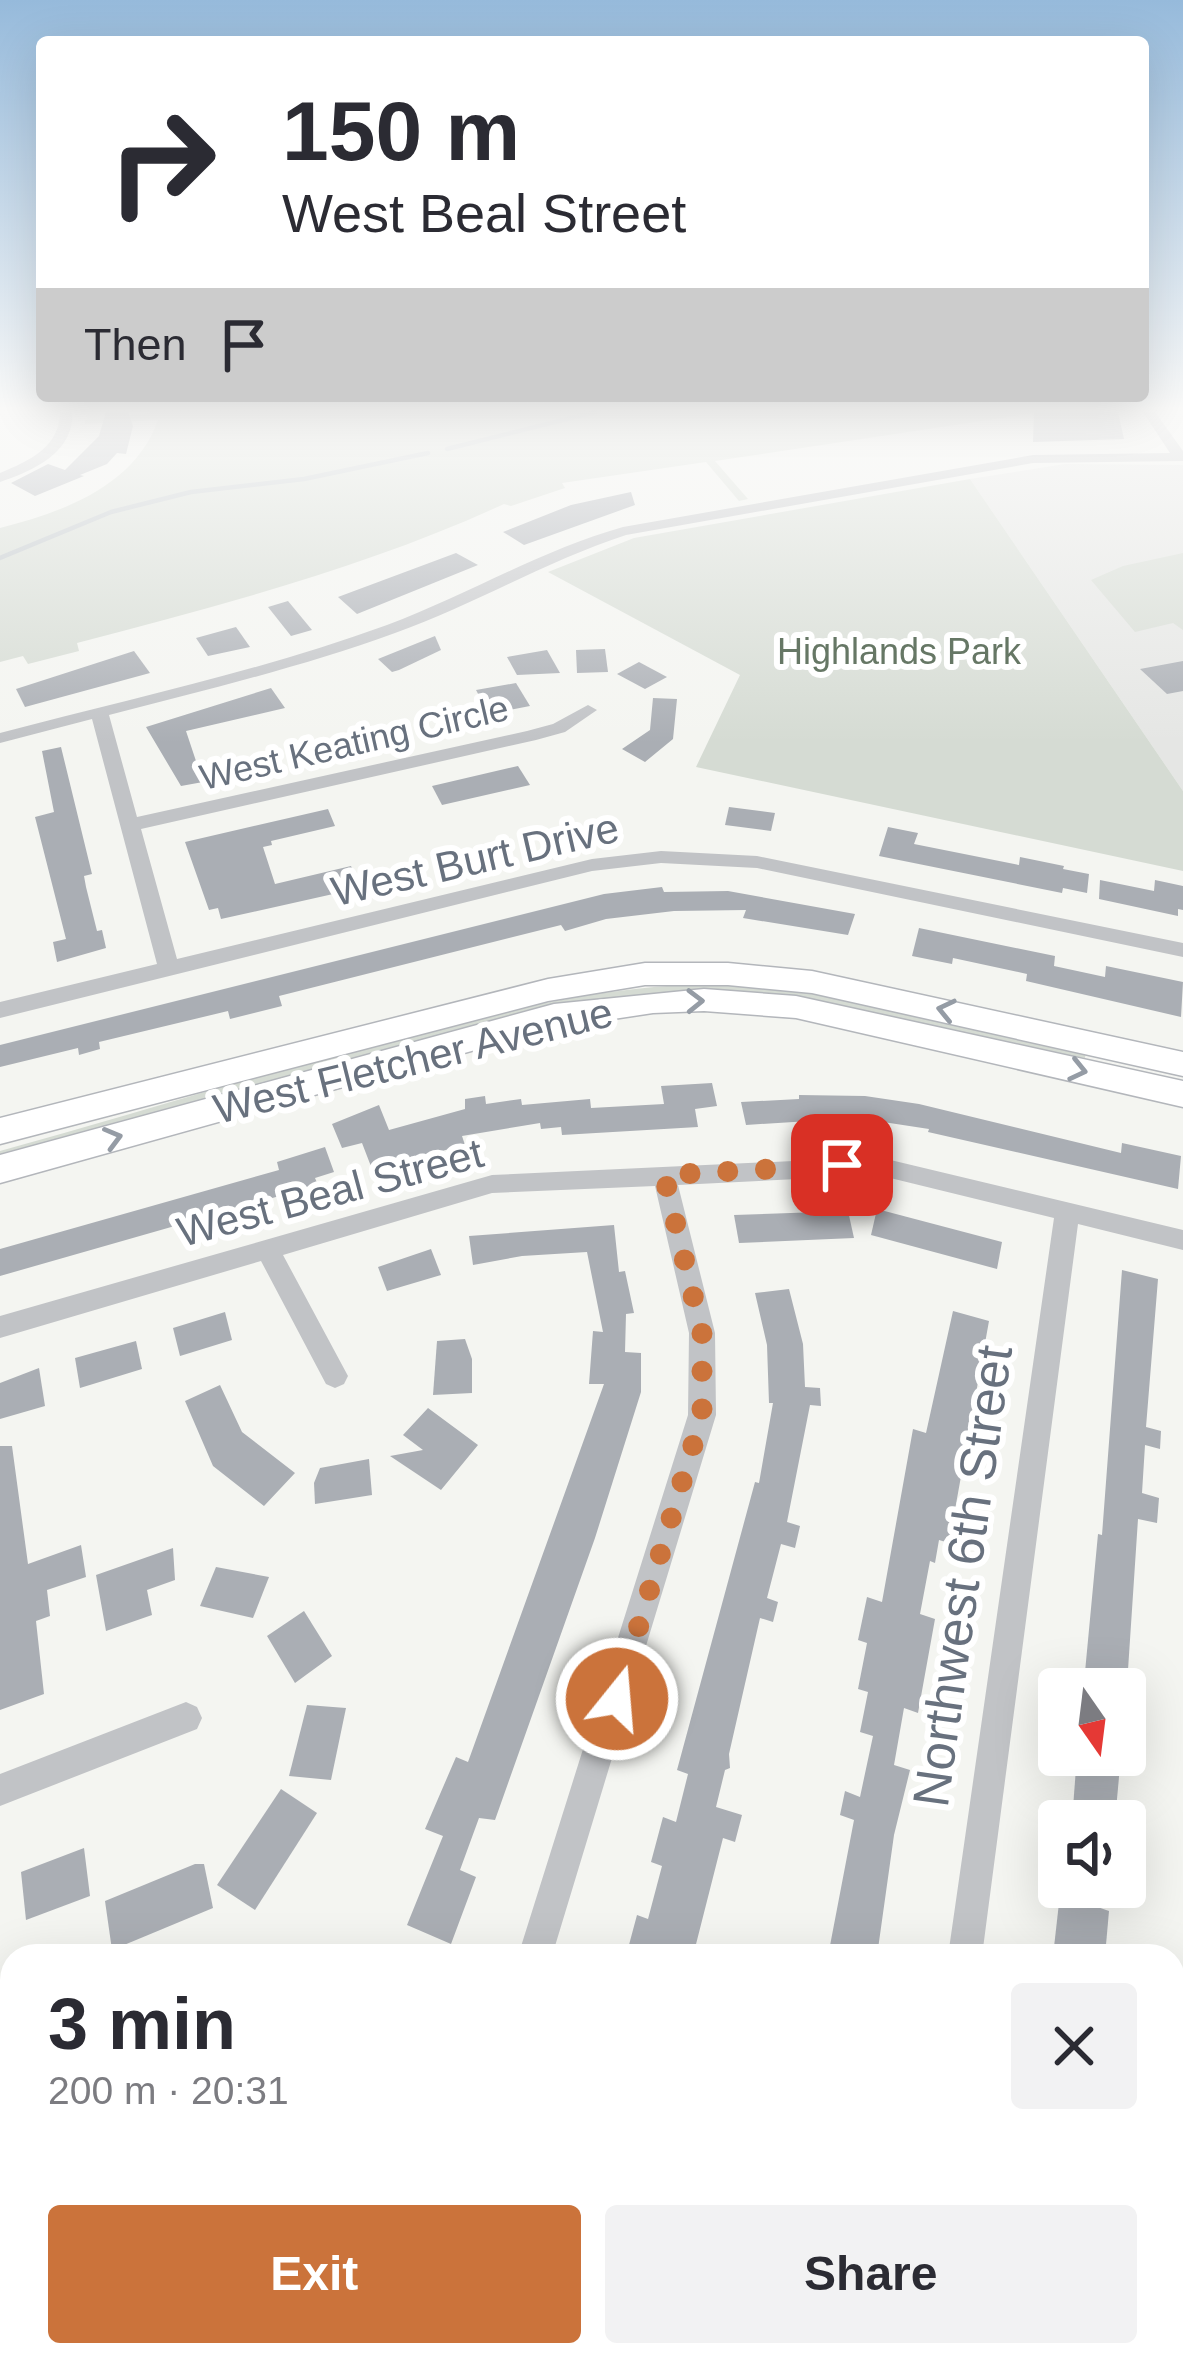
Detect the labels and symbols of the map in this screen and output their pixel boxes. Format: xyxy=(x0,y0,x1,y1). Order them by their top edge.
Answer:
park label: Highlands Park xyxy=(777,631,1022,672)
street label: West Keating Circle xyxy=(196,687,512,798)
street label: West Burt Drive xyxy=(327,804,623,915)
street label: West Fletcher Avenue xyxy=(209,988,617,1133)
one-way arrow xyxy=(686,988,705,1014)
one-way arrow xyxy=(936,999,956,1024)
one-way arrow xyxy=(1067,1057,1087,1082)
pin xyxy=(791,1114,893,1216)
one-way arrow xyxy=(102,1127,123,1152)
street label: West Beal Street xyxy=(172,1129,488,1256)
street label: Northwest 6th Street xyxy=(902,1342,1023,1810)
position arrow xyxy=(554,1636,680,1762)
north arrow xyxy=(1038,1668,1146,1776)

